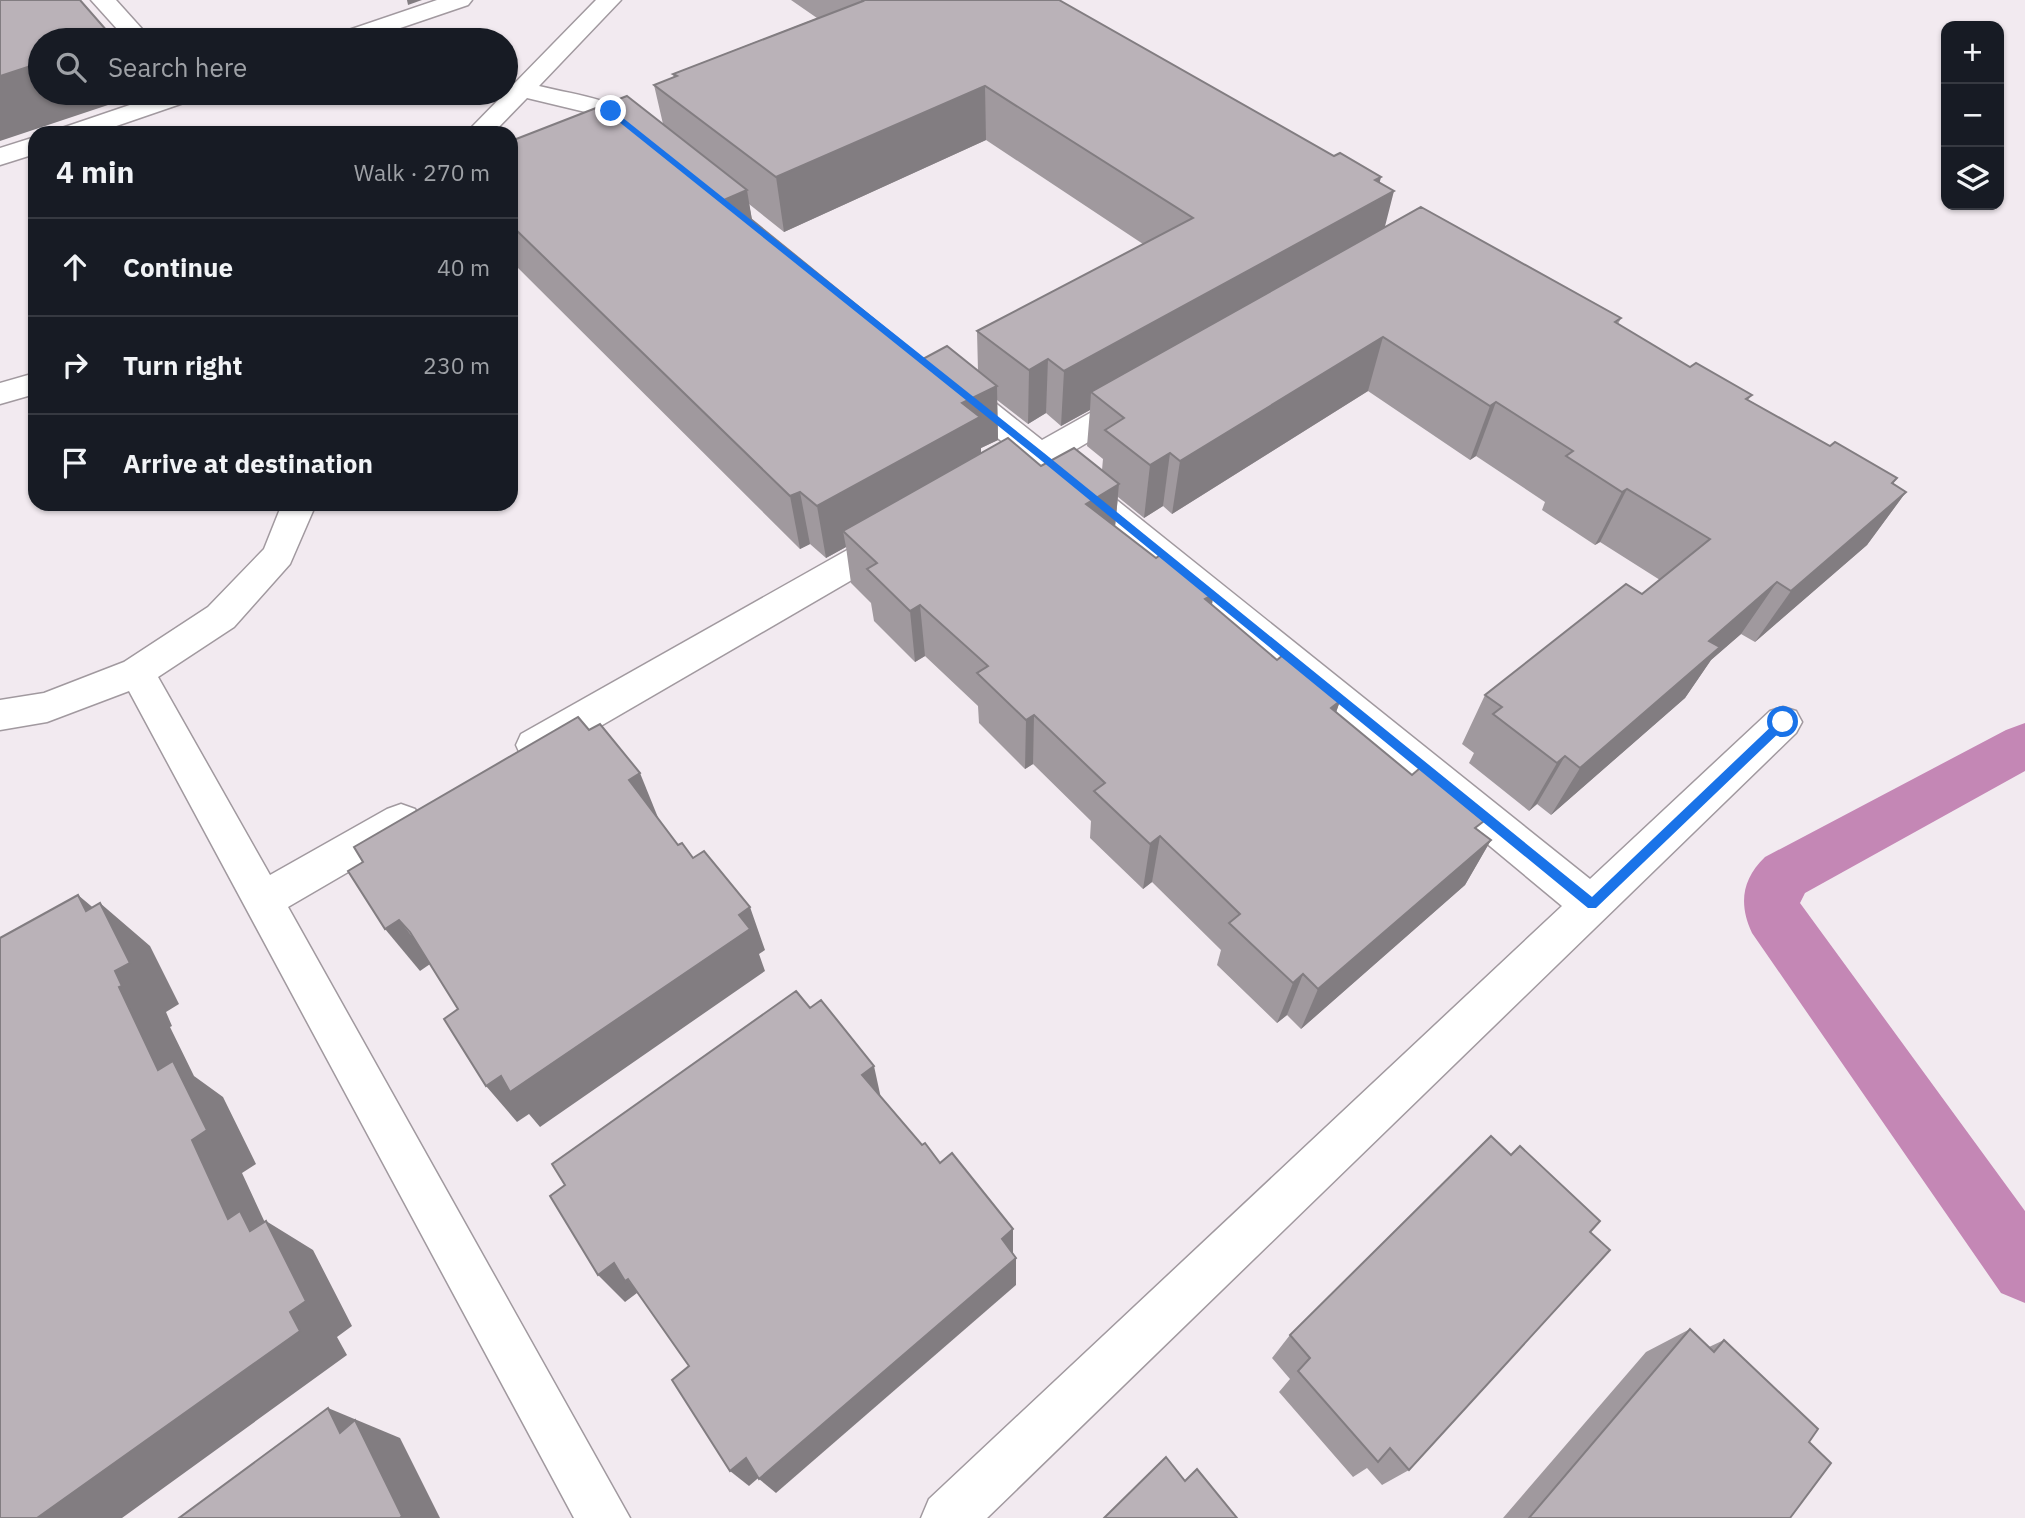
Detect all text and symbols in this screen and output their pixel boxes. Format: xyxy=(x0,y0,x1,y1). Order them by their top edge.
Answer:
map controls xyxy=(1941,21,2004,210)
button: + xyxy=(1941,21,2004,84)
search box xyxy=(28,28,518,105)
icon: search xyxy=(52,48,90,86)
text: Search here xyxy=(108,50,247,84)
button: − xyxy=(1941,84,2004,147)
route end xyxy=(595,95,626,126)
button: layers xyxy=(1941,147,2004,210)
text: 4 min xyxy=(56,152,134,191)
text: Walk · 270 m xyxy=(354,157,490,187)
icon: ahead xyxy=(56,248,94,286)
text: Continue xyxy=(123,250,233,284)
text: 40 m xyxy=(437,252,490,282)
icon: right xyxy=(56,346,94,384)
text: Turn right xyxy=(123,348,242,382)
text: 230 m xyxy=(423,350,490,380)
icon: arrive xyxy=(56,444,94,482)
text: Arrive at destination xyxy=(123,446,373,480)
route start xyxy=(1767,706,1798,737)

